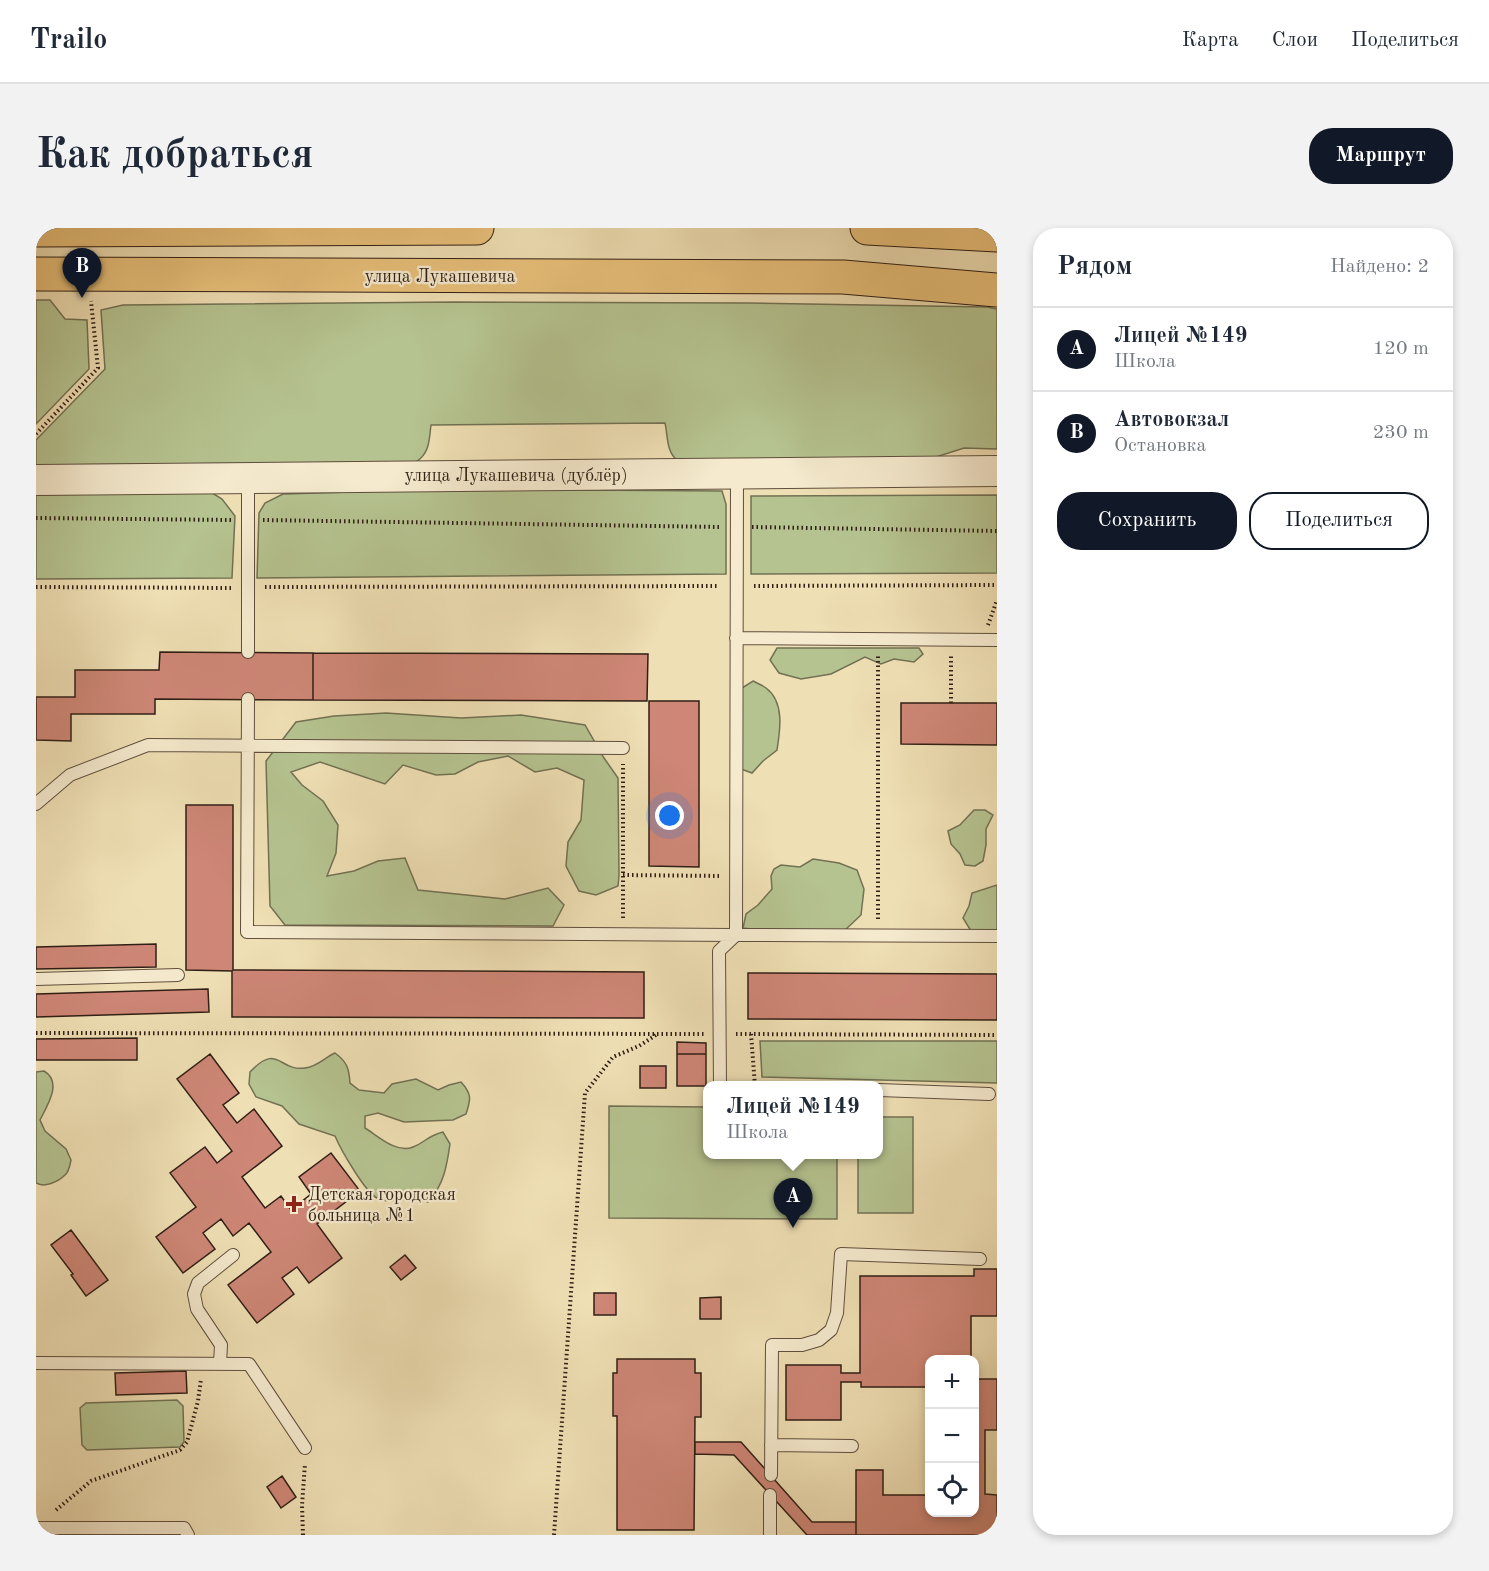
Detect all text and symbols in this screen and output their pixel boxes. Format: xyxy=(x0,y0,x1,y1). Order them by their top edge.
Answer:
text: Trailo xyxy=(30,27,107,55)
text: Карта xyxy=(1182,30,1239,51)
text: Слои xyxy=(1272,30,1318,51)
text: Поделиться xyxy=(1351,30,1459,51)
button: Маршрут xyxy=(1309,128,1453,184)
text: Как добраться xyxy=(36,135,313,177)
pin: B xyxy=(62,248,102,298)
text: Рядом xyxy=(1057,254,1132,280)
text: Найдено: 2 xyxy=(1330,257,1429,277)
street label: улица Лукашевича xyxy=(365,268,515,286)
text: Лицей №149 xyxy=(1114,325,1248,347)
text: A xyxy=(1069,339,1084,359)
text: 120 m xyxy=(1373,339,1429,359)
text: Школа xyxy=(1114,352,1176,372)
text: Автовокзал xyxy=(1114,409,1229,431)
text: B xyxy=(1069,423,1084,443)
text: 230 m xyxy=(1373,423,1429,443)
text: Остановка xyxy=(1114,436,1206,456)
street label: улица Лукашевича (дублёр) xyxy=(404,466,628,485)
button: Сохранить xyxy=(1057,492,1237,550)
button: Поделиться xyxy=(1249,492,1429,550)
your location xyxy=(655,801,684,830)
popup xyxy=(703,1081,883,1159)
text: Лицей №149 xyxy=(726,1096,860,1118)
text: Школа xyxy=(726,1123,788,1143)
pin: A xyxy=(774,1178,813,1228)
place label: Детская городская больница №1 xyxy=(308,1186,456,1225)
marker: Детская городская больница №1 xyxy=(285,1195,303,1213)
map controls xyxy=(925,1355,979,1517)
button: + xyxy=(925,1355,979,1409)
button: − xyxy=(925,1409,979,1463)
button: locate xyxy=(925,1463,979,1517)

